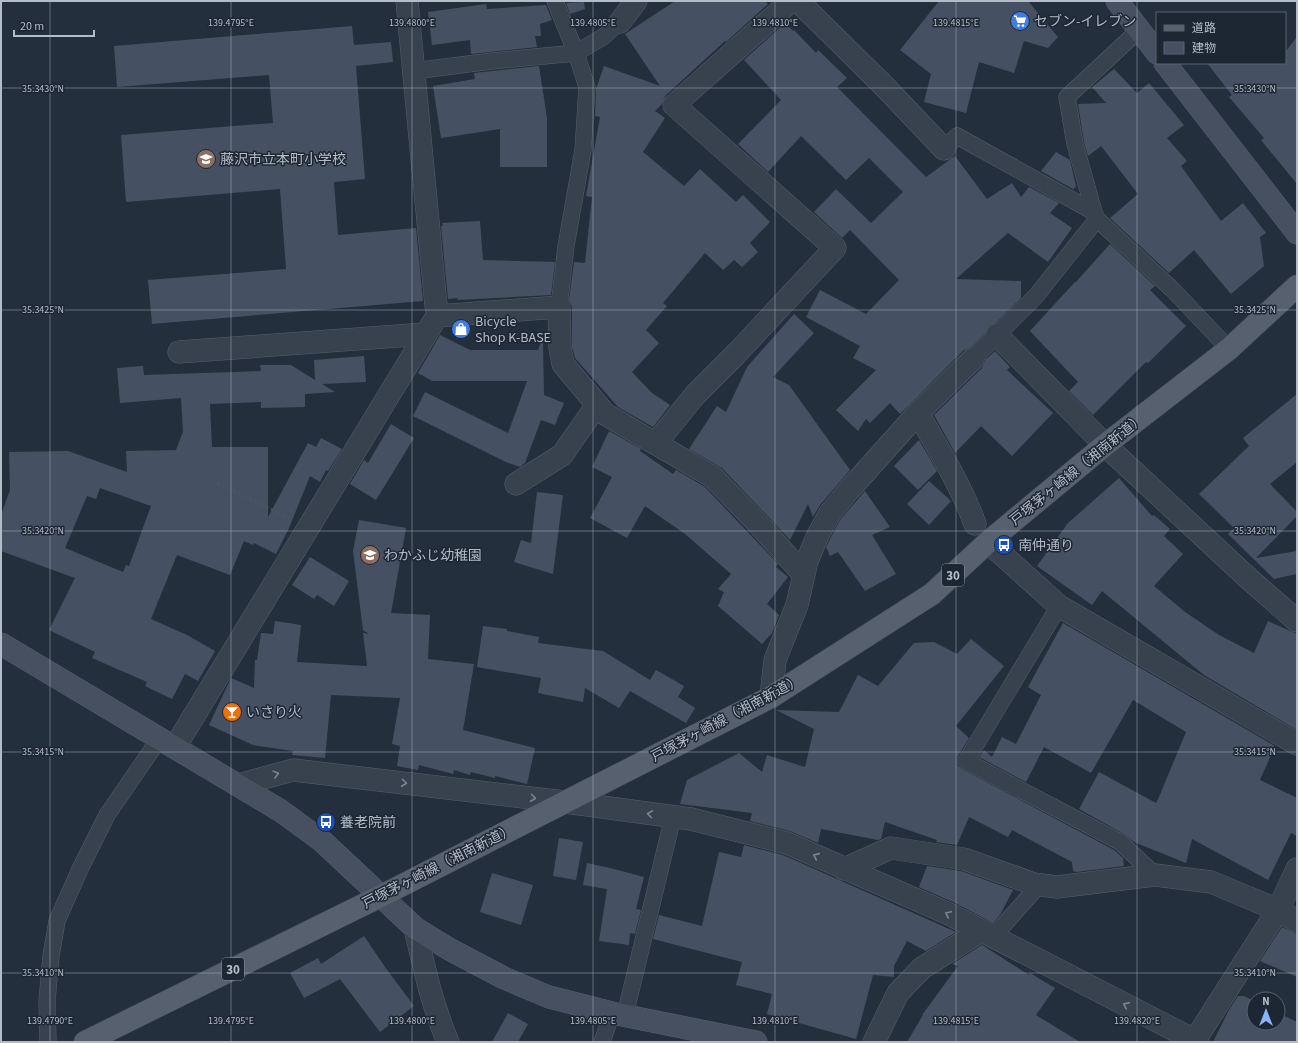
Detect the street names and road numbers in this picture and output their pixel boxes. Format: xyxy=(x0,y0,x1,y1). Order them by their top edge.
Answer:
street label: 戸塚茅ヶ崎線（湘南新道） xyxy=(1006,409,1149,530)
road number: 30 xyxy=(942,564,964,586)
street label: 戸塚茅ヶ崎線（湘南新道） xyxy=(648,671,805,767)
street label: 戸塚茅ヶ崎線（湘南新道） xyxy=(359,820,518,914)
road number: 30 xyxy=(222,958,244,980)

